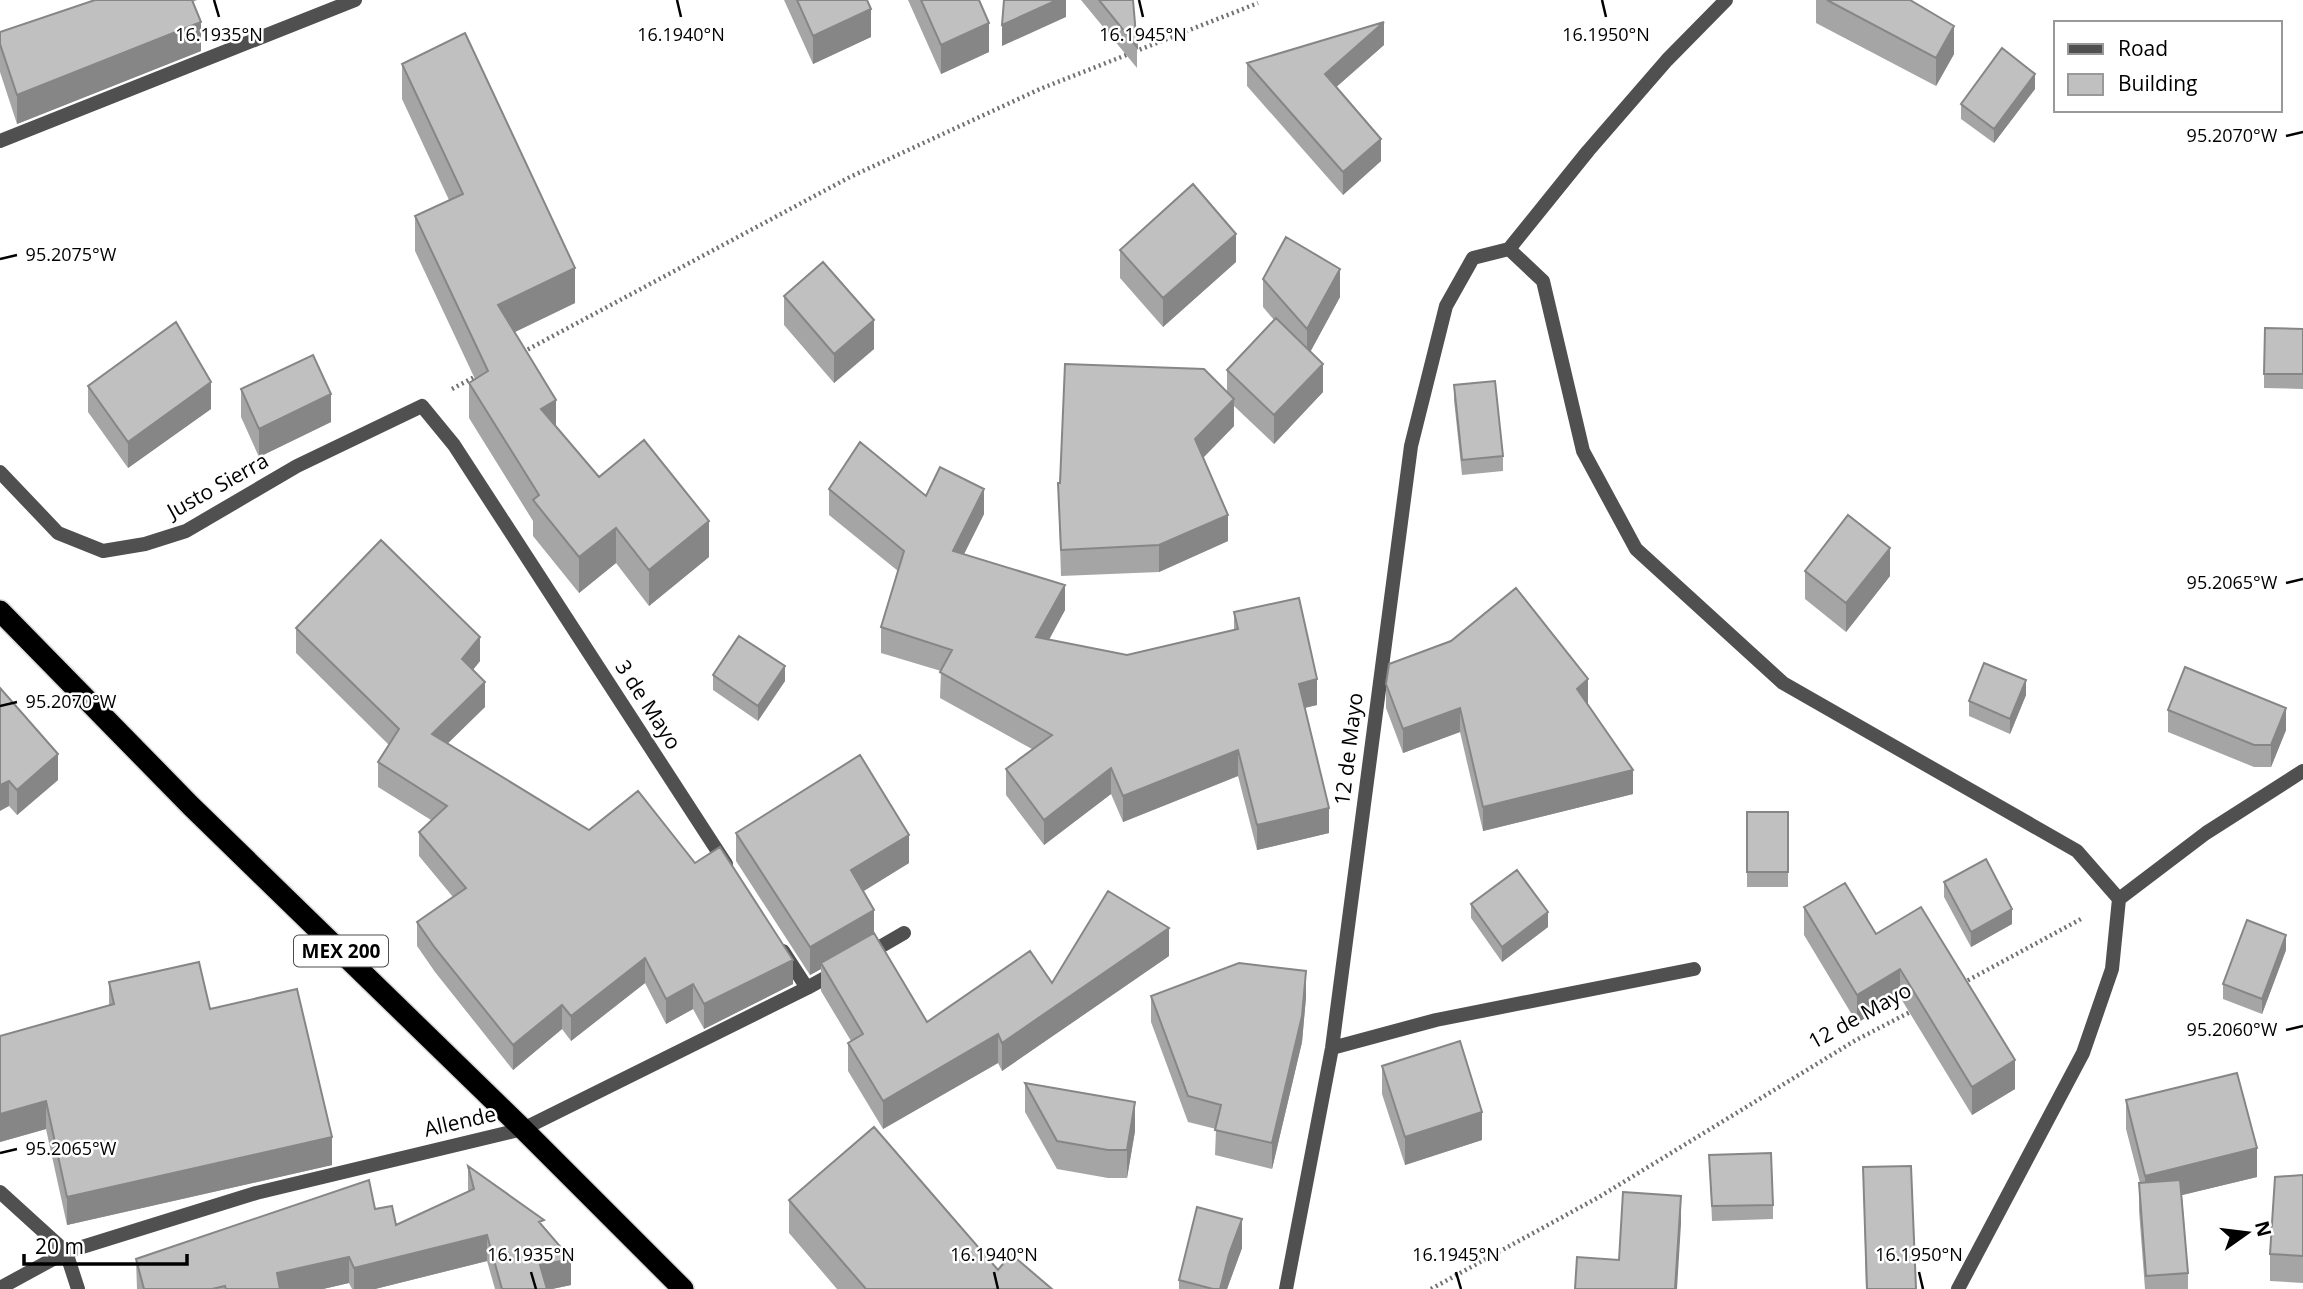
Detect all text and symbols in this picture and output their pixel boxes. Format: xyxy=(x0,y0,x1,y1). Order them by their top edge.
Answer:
legend xyxy=(2054,21,2282,112)
text: 16.1935°N xyxy=(175,22,263,46)
text: 16.1940°N xyxy=(637,22,725,46)
text: 16.1945°N xyxy=(1099,22,1187,46)
text: 16.1950°N xyxy=(1562,22,1650,46)
text: Road xyxy=(2118,34,2168,62)
text: Building xyxy=(2118,69,2197,97)
text: 95.2070°W xyxy=(2187,123,2278,147)
text: 95.2075°W xyxy=(26,242,117,266)
street label: Justo Sierra xyxy=(160,446,273,525)
text: 95.2065°W xyxy=(2187,570,2278,594)
street label: 3 de Mayo xyxy=(610,654,688,755)
text: 95.2070°W xyxy=(26,689,117,713)
street label: 12 de Mayo xyxy=(1327,691,1369,807)
road number: MEX 200 xyxy=(294,936,388,967)
street label: 12 de Mayo xyxy=(1803,975,1916,1055)
text: 95.2060°W xyxy=(2187,1017,2278,1041)
street label: Allende xyxy=(421,1099,499,1143)
text: 95.2065°W xyxy=(26,1136,117,1160)
north arrow xyxy=(2212,1198,2282,1268)
text: N xyxy=(2249,1218,2278,1240)
scale bar xyxy=(24,1222,187,1266)
text: 20 m xyxy=(35,1232,84,1260)
text: 16.1935°N xyxy=(487,1242,575,1266)
text: 16.1940°N xyxy=(950,1242,1038,1266)
text: 16.1945°N xyxy=(1412,1242,1500,1266)
text: 16.1950°N xyxy=(1875,1242,1963,1266)

